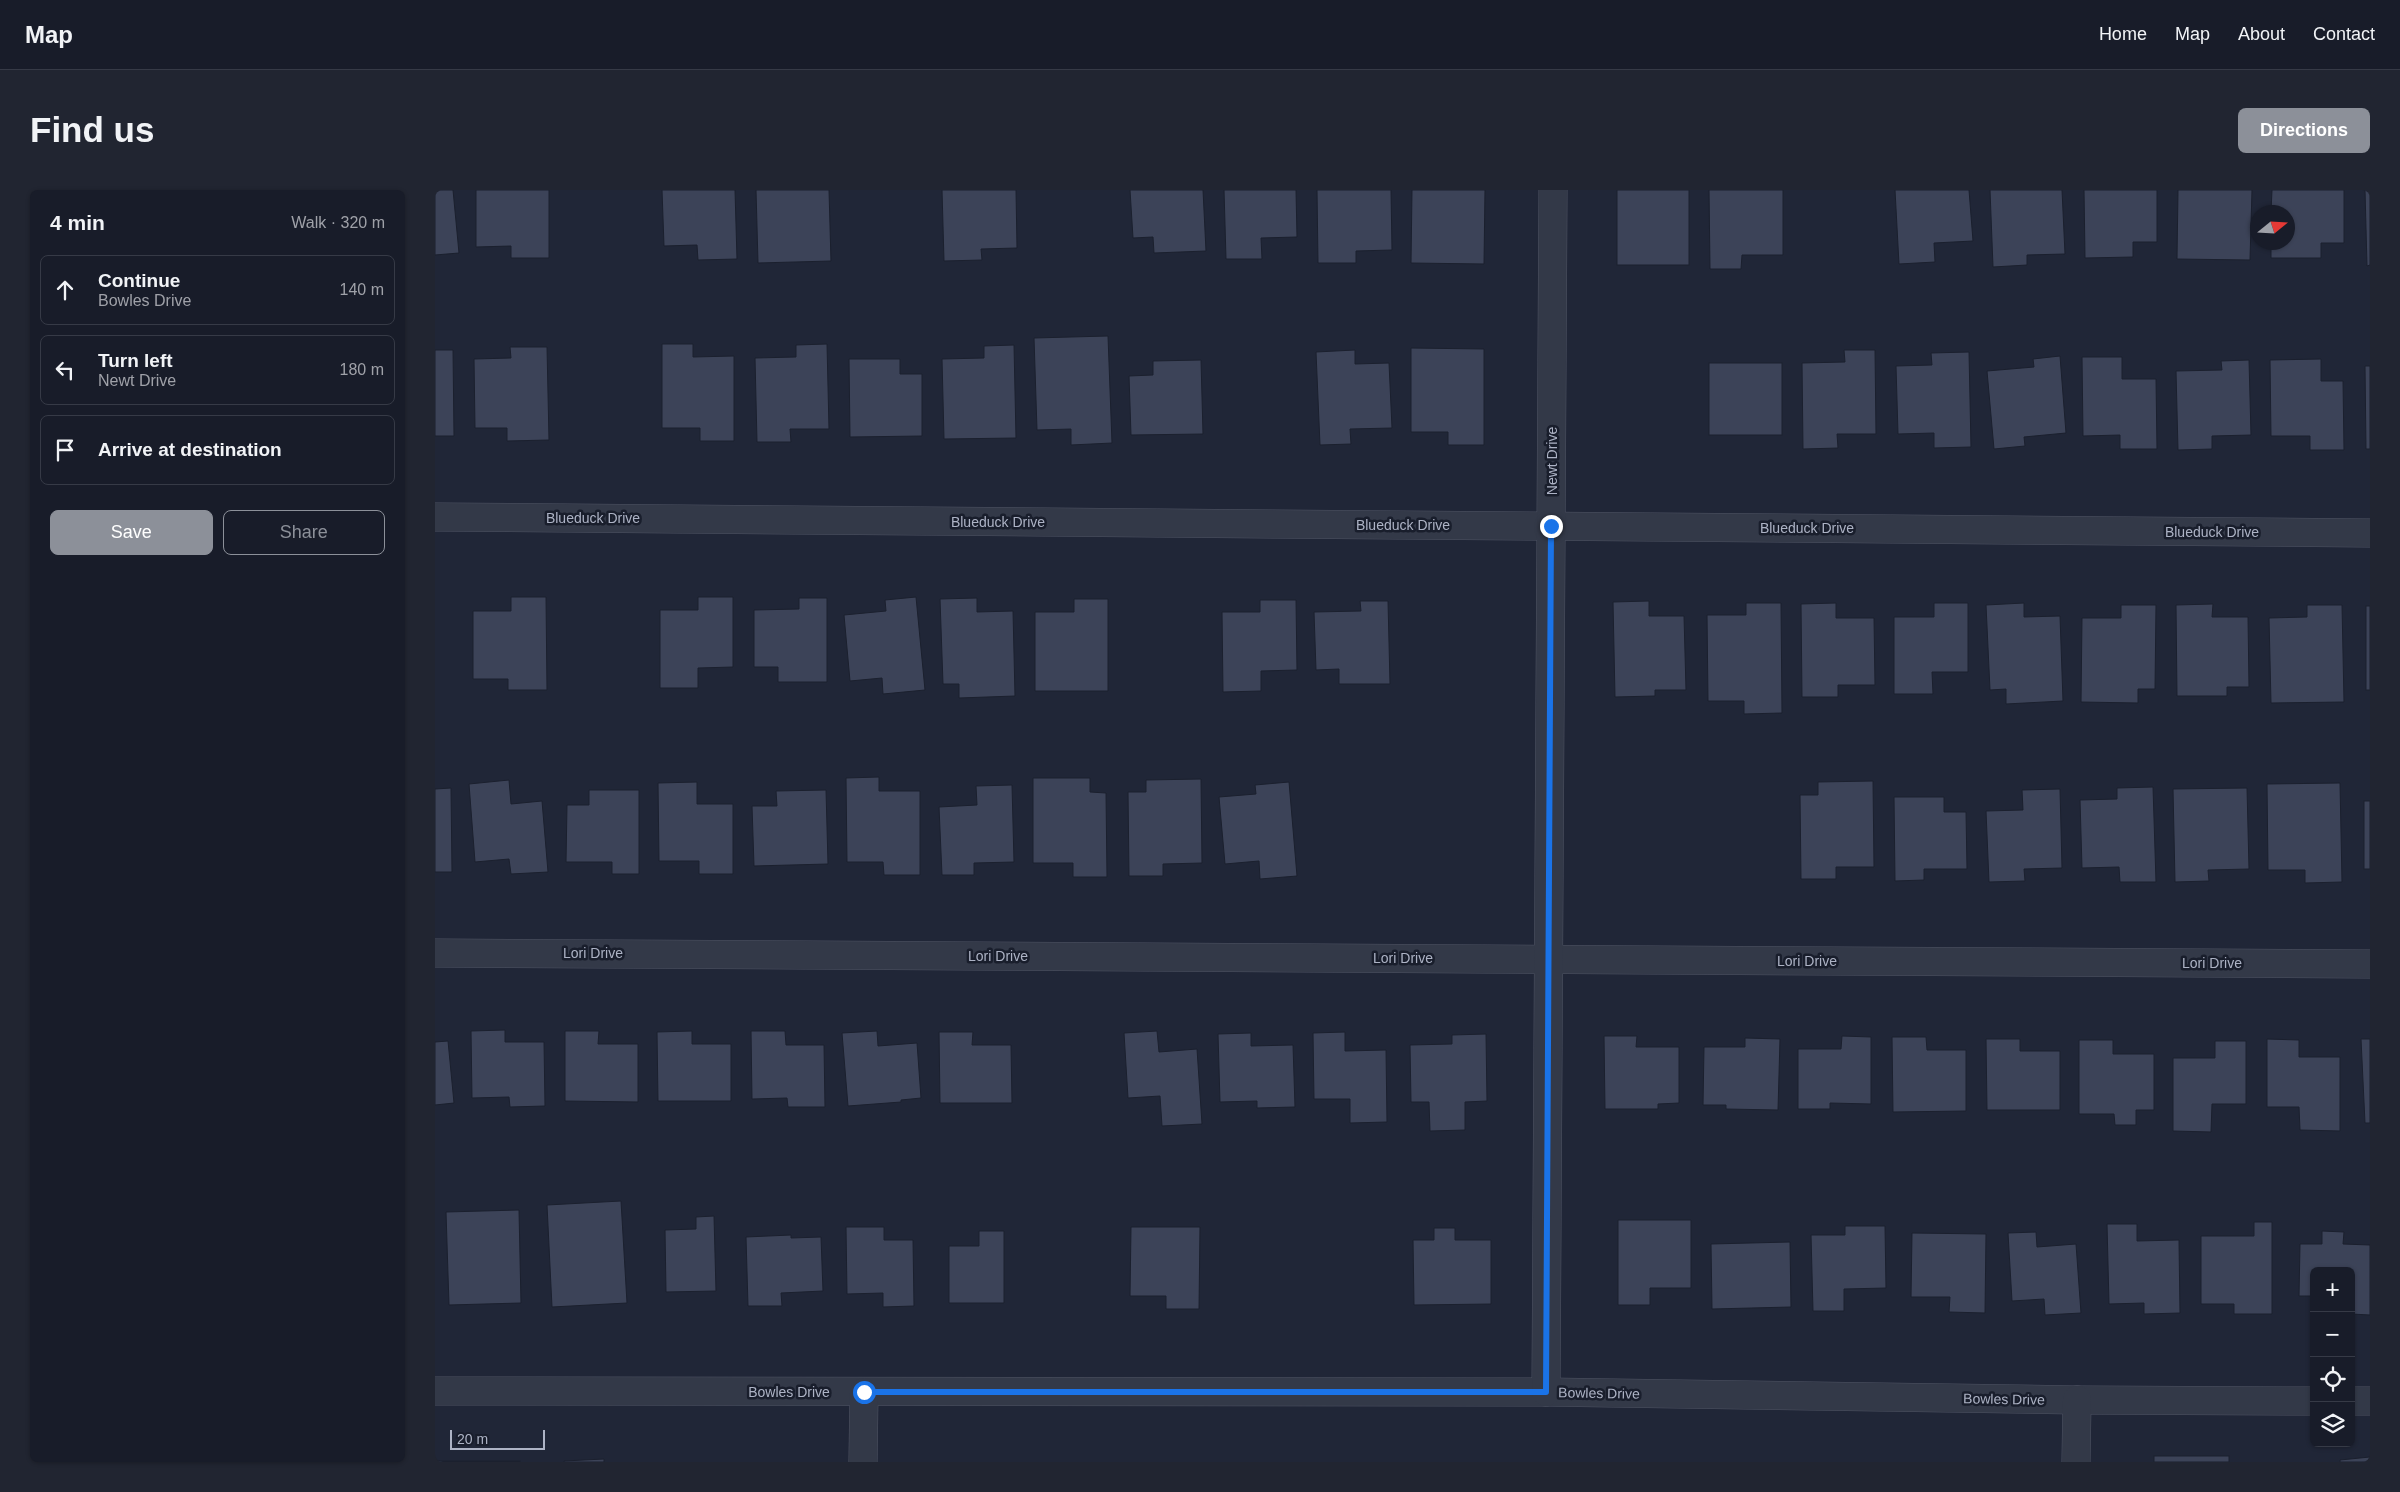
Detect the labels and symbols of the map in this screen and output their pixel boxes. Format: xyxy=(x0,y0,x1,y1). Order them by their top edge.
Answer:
north arrow xyxy=(2250,205,2295,250)
street label: Newt Drive xyxy=(1544,427,1560,495)
street label: Blueduck Drive xyxy=(546,510,640,526)
street label: Blueduck Drive xyxy=(951,514,1045,530)
route end xyxy=(1540,515,1563,538)
street label: Blueduck Drive xyxy=(1356,517,1450,533)
street label: Blueduck Drive xyxy=(1760,520,1854,536)
street label: Blueduck Drive xyxy=(2165,524,2259,540)
street label: Lori Drive xyxy=(563,945,623,961)
street label: Lori Drive xyxy=(968,948,1028,964)
street label: Lori Drive xyxy=(1373,950,1433,966)
street label: Lori Drive xyxy=(1777,953,1837,969)
street label: Lori Drive xyxy=(2182,955,2242,971)
route start xyxy=(853,1381,876,1404)
street label: Bowles Drive xyxy=(748,1384,830,1400)
street label: Bowles Drive xyxy=(1558,1384,1640,1402)
street label: Bowles Drive xyxy=(1963,1390,2045,1408)
scale bar xyxy=(450,1427,545,1450)

